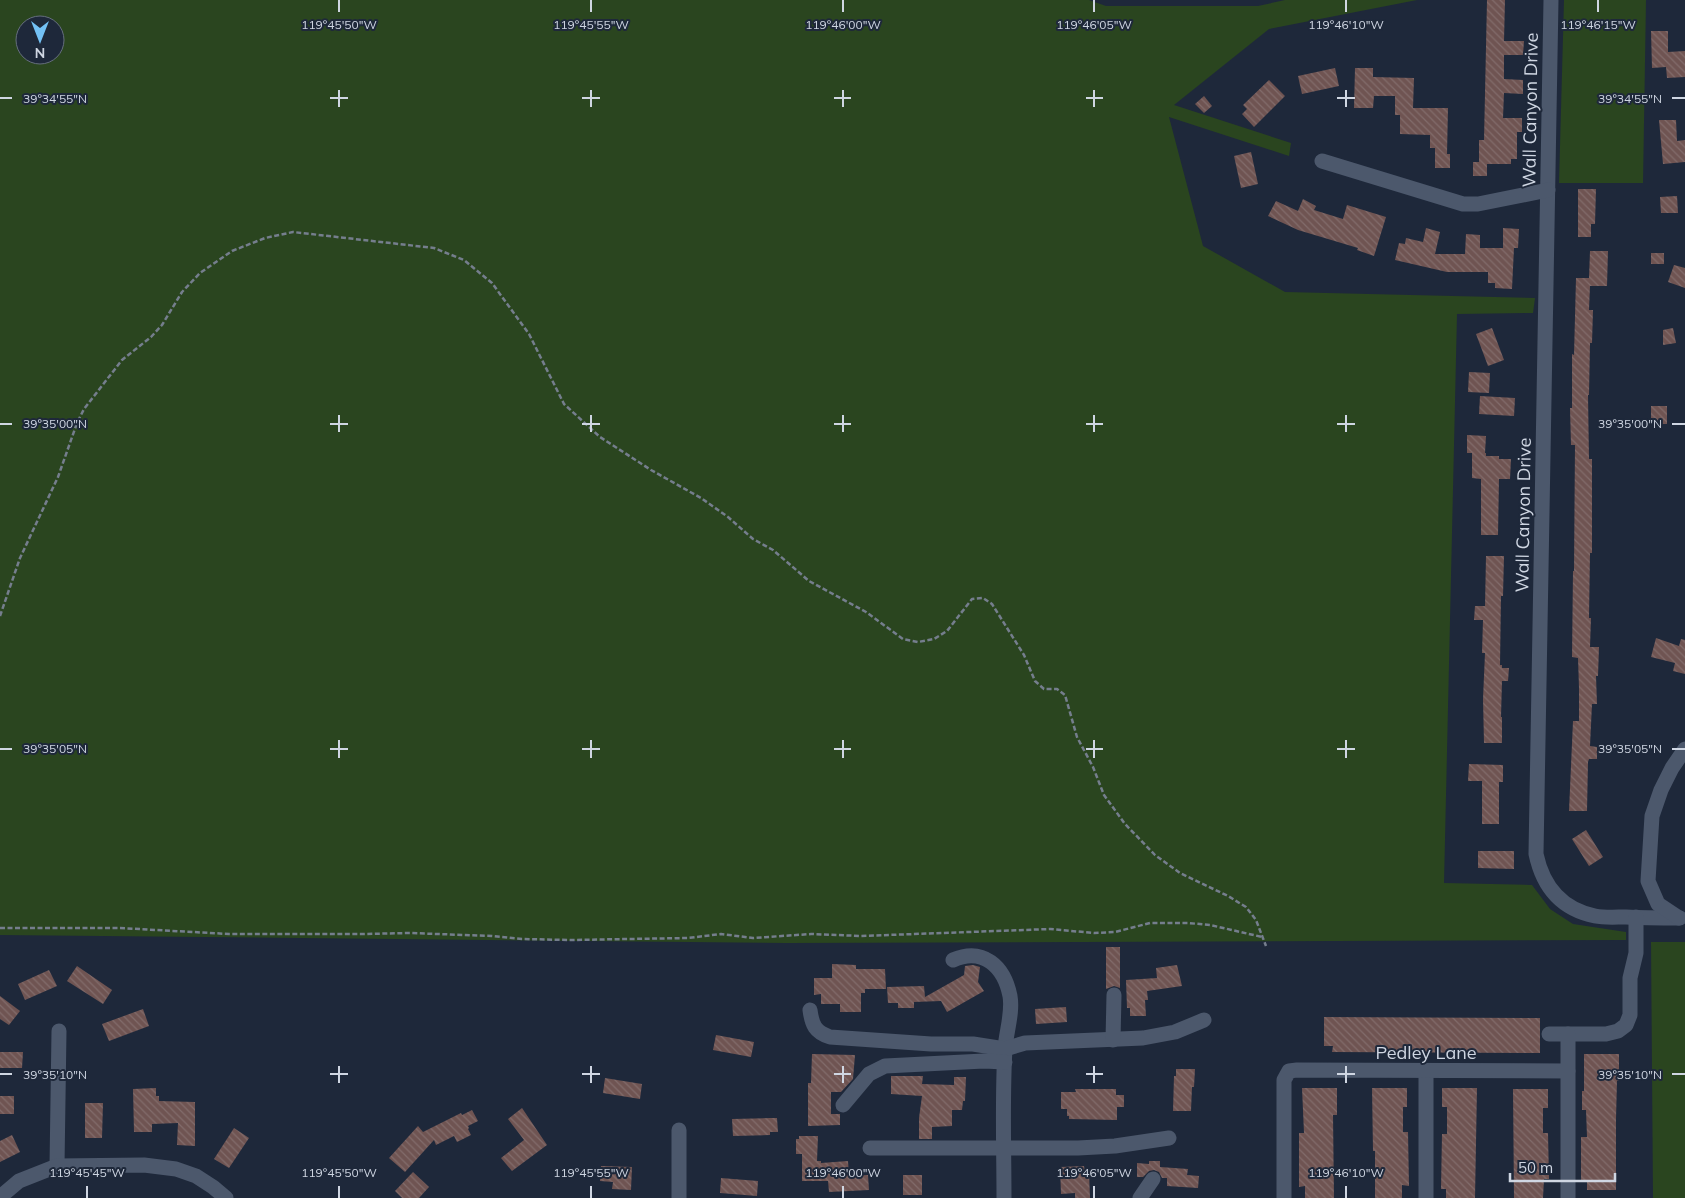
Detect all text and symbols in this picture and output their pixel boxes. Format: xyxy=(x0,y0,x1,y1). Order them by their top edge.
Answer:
north arrow xyxy=(15,15,65,65)
text: 119°45'50"W xyxy=(301,17,377,32)
text: 119°45'55"W xyxy=(553,17,629,32)
text: 119°46'00"W xyxy=(805,17,881,32)
text: 119°46'05"W xyxy=(1056,17,1132,32)
text: 119°46'10"W xyxy=(1308,17,1384,32)
text: 119°46'15"W xyxy=(1560,17,1636,32)
street label: Wall Canyon Drive xyxy=(1517,32,1543,188)
text: N xyxy=(35,44,45,62)
text: 39°34'55"N xyxy=(23,91,87,106)
text: 39°34'55"N xyxy=(1598,91,1662,106)
text: 39°35'00"N xyxy=(23,416,87,431)
text: 39°35'00"N xyxy=(1598,416,1662,431)
street label: Wall Canyon Drive xyxy=(1510,437,1536,593)
text: 39°35'05"N xyxy=(23,741,87,756)
text: 39°35'05"N xyxy=(1598,741,1662,756)
street label: Pedley Lane xyxy=(1375,1041,1477,1064)
text: 39°35'10"N xyxy=(23,1067,87,1082)
text: 39°35'10"N xyxy=(1598,1067,1662,1082)
scale bar xyxy=(1510,1150,1615,1182)
text: 50 m xyxy=(1518,1158,1553,1177)
text: 119°45'45"W xyxy=(49,1165,125,1180)
text: 119°45'50"W xyxy=(301,1165,377,1180)
text: 119°45'55"W xyxy=(553,1165,629,1180)
text: 119°46'00"W xyxy=(805,1165,881,1180)
text: 119°46'05"W xyxy=(1056,1165,1132,1180)
text: 119°46'10"W xyxy=(1308,1165,1384,1180)

